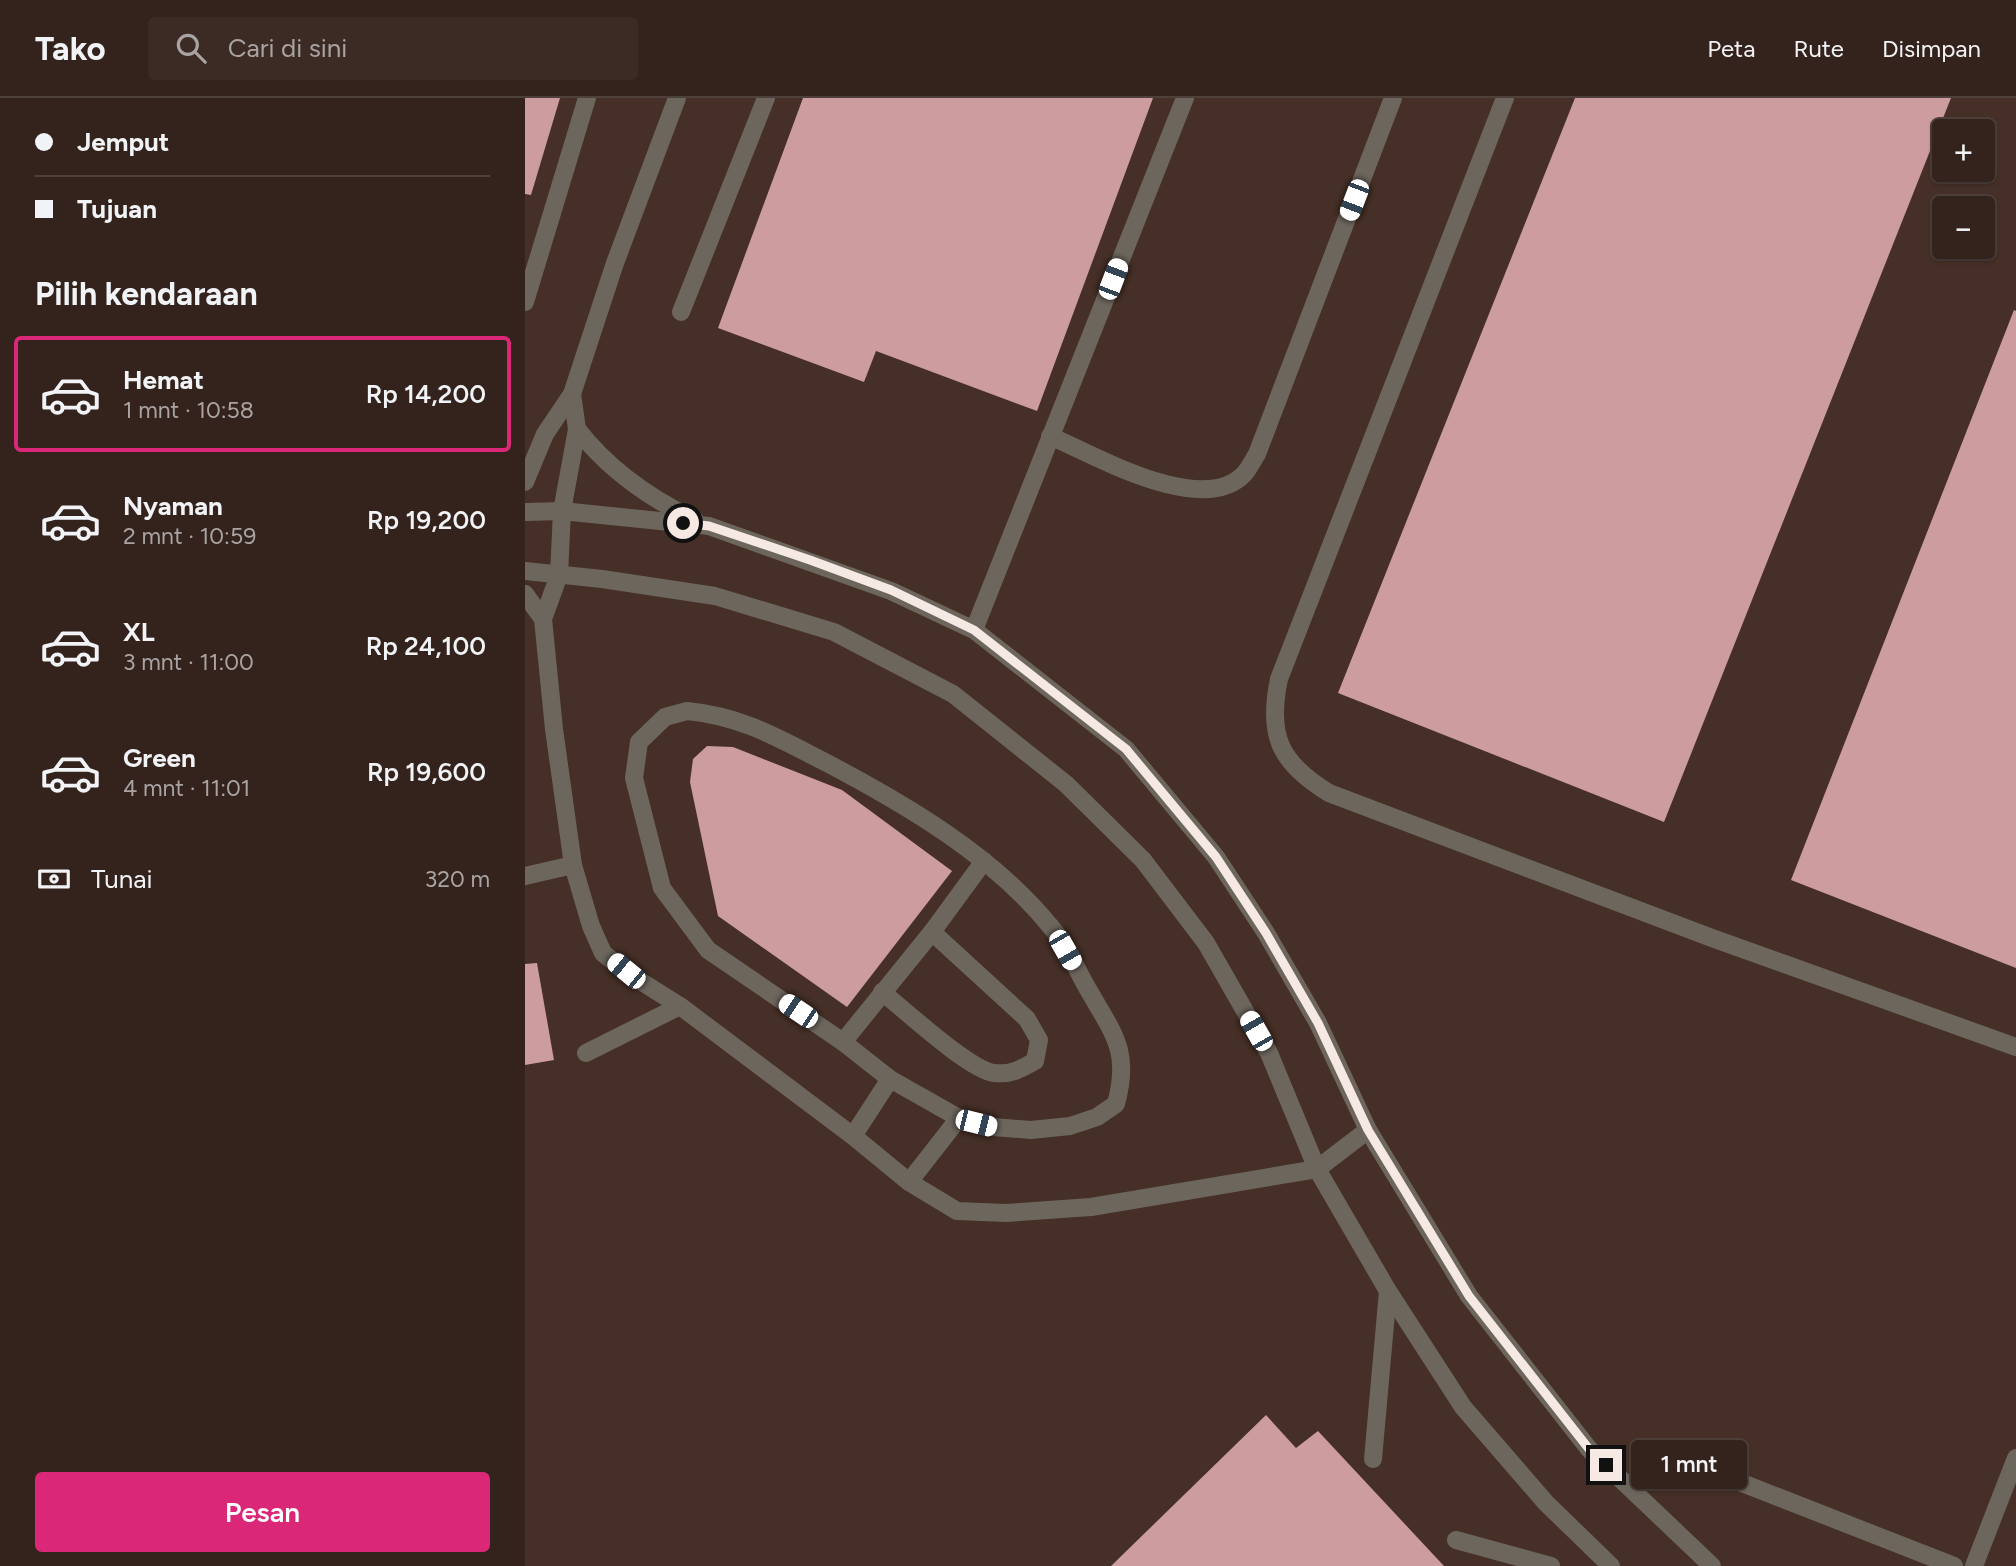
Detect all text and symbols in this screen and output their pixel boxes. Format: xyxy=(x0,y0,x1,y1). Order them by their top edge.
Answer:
search box xyxy=(148,17,638,80)
text: Tako xyxy=(35,29,106,68)
icon: search xyxy=(172,29,210,67)
text: Cari di sini xyxy=(228,32,347,64)
text: Peta xyxy=(1707,34,1755,63)
text: Rute xyxy=(1793,34,1844,63)
text: Disimpan xyxy=(1882,34,1981,63)
map controls xyxy=(1932,119,1995,259)
button: + xyxy=(1932,119,1995,182)
text: Jemput xyxy=(77,126,169,158)
car xyxy=(1337,177,1372,223)
text: Tujuan xyxy=(77,193,157,225)
button: − xyxy=(1932,196,1995,259)
car xyxy=(1096,256,1131,302)
text: Pilih kendaraan xyxy=(35,275,258,313)
icon: car xyxy=(39,363,102,426)
text: Hemat xyxy=(123,364,204,396)
text: Rp 14,200 xyxy=(366,378,486,410)
text: 1 mnt · 10:58 xyxy=(123,396,254,424)
icon: car xyxy=(39,489,102,552)
text: Nyaman xyxy=(123,490,223,522)
text: Rp 19,200 xyxy=(367,504,486,536)
route start xyxy=(667,507,699,539)
text: 2 mnt · 10:59 xyxy=(123,522,256,550)
icon: car xyxy=(39,615,102,678)
text: XL xyxy=(123,616,155,648)
text: Rp 24,100 xyxy=(366,630,486,662)
text: 3 mnt · 11:00 xyxy=(123,648,254,676)
icon: car xyxy=(39,741,102,804)
text: Green xyxy=(123,742,196,774)
text: Rp 19,600 xyxy=(367,756,486,788)
text: 4 mnt · 11:01 xyxy=(123,774,250,802)
icon: cash xyxy=(35,860,73,898)
text: Tunai xyxy=(91,863,152,895)
text: 320 m xyxy=(425,865,490,893)
car xyxy=(1046,927,1085,973)
car xyxy=(604,950,649,992)
car xyxy=(775,991,822,1031)
car xyxy=(1237,1008,1276,1054)
car xyxy=(954,1108,999,1138)
callout: 1 mnt xyxy=(1631,1440,1746,1490)
route end xyxy=(1590,1449,1622,1481)
text: 1 mnt xyxy=(1660,1450,1718,1478)
button: Pesan xyxy=(35,1472,490,1552)

